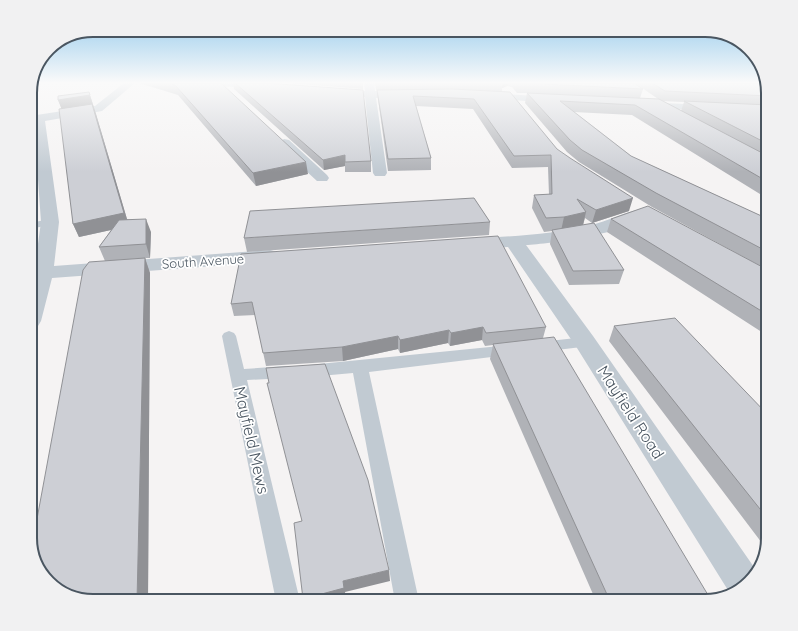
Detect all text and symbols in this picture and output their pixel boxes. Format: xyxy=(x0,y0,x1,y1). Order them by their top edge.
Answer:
street label: South Avenue xyxy=(161,250,245,272)
street label: Mayfield Road xyxy=(593,361,669,463)
street label: Mayfield Mews xyxy=(230,384,274,496)

